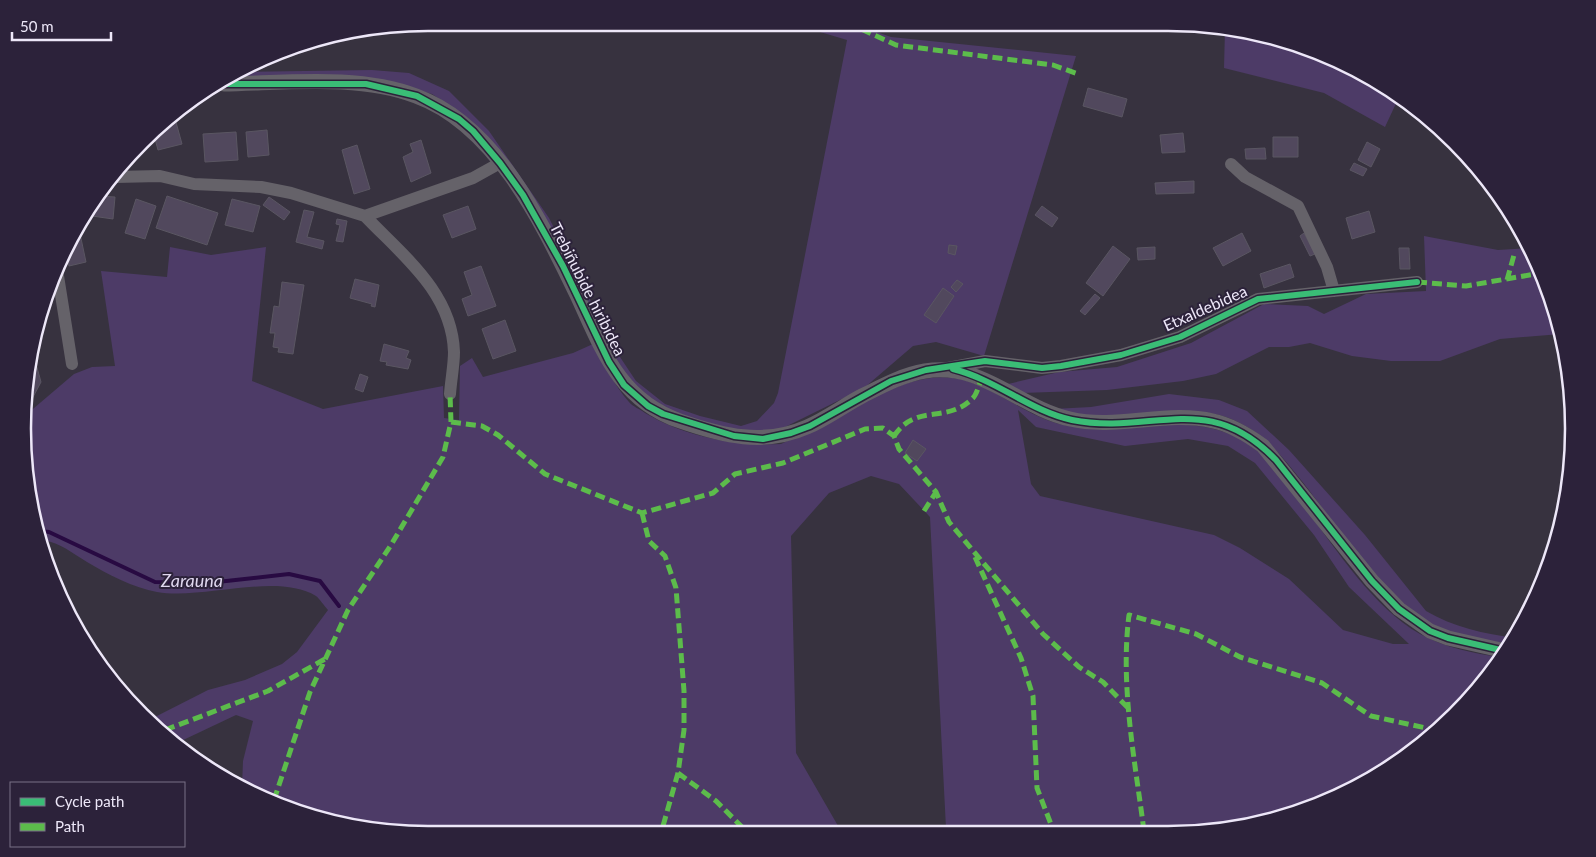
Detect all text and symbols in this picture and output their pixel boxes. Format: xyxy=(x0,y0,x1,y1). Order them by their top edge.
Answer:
scale bar xyxy=(12,10,111,42)
text: 50 m xyxy=(20,17,54,35)
street label: Trebiñubide hiribidea xyxy=(547,219,630,359)
street label: Etxaldebidea xyxy=(1160,281,1250,335)
water label: Zarauna xyxy=(160,569,223,591)
legend xyxy=(10,782,185,847)
text: Cycle path xyxy=(55,792,124,810)
text: Path xyxy=(55,817,85,835)

